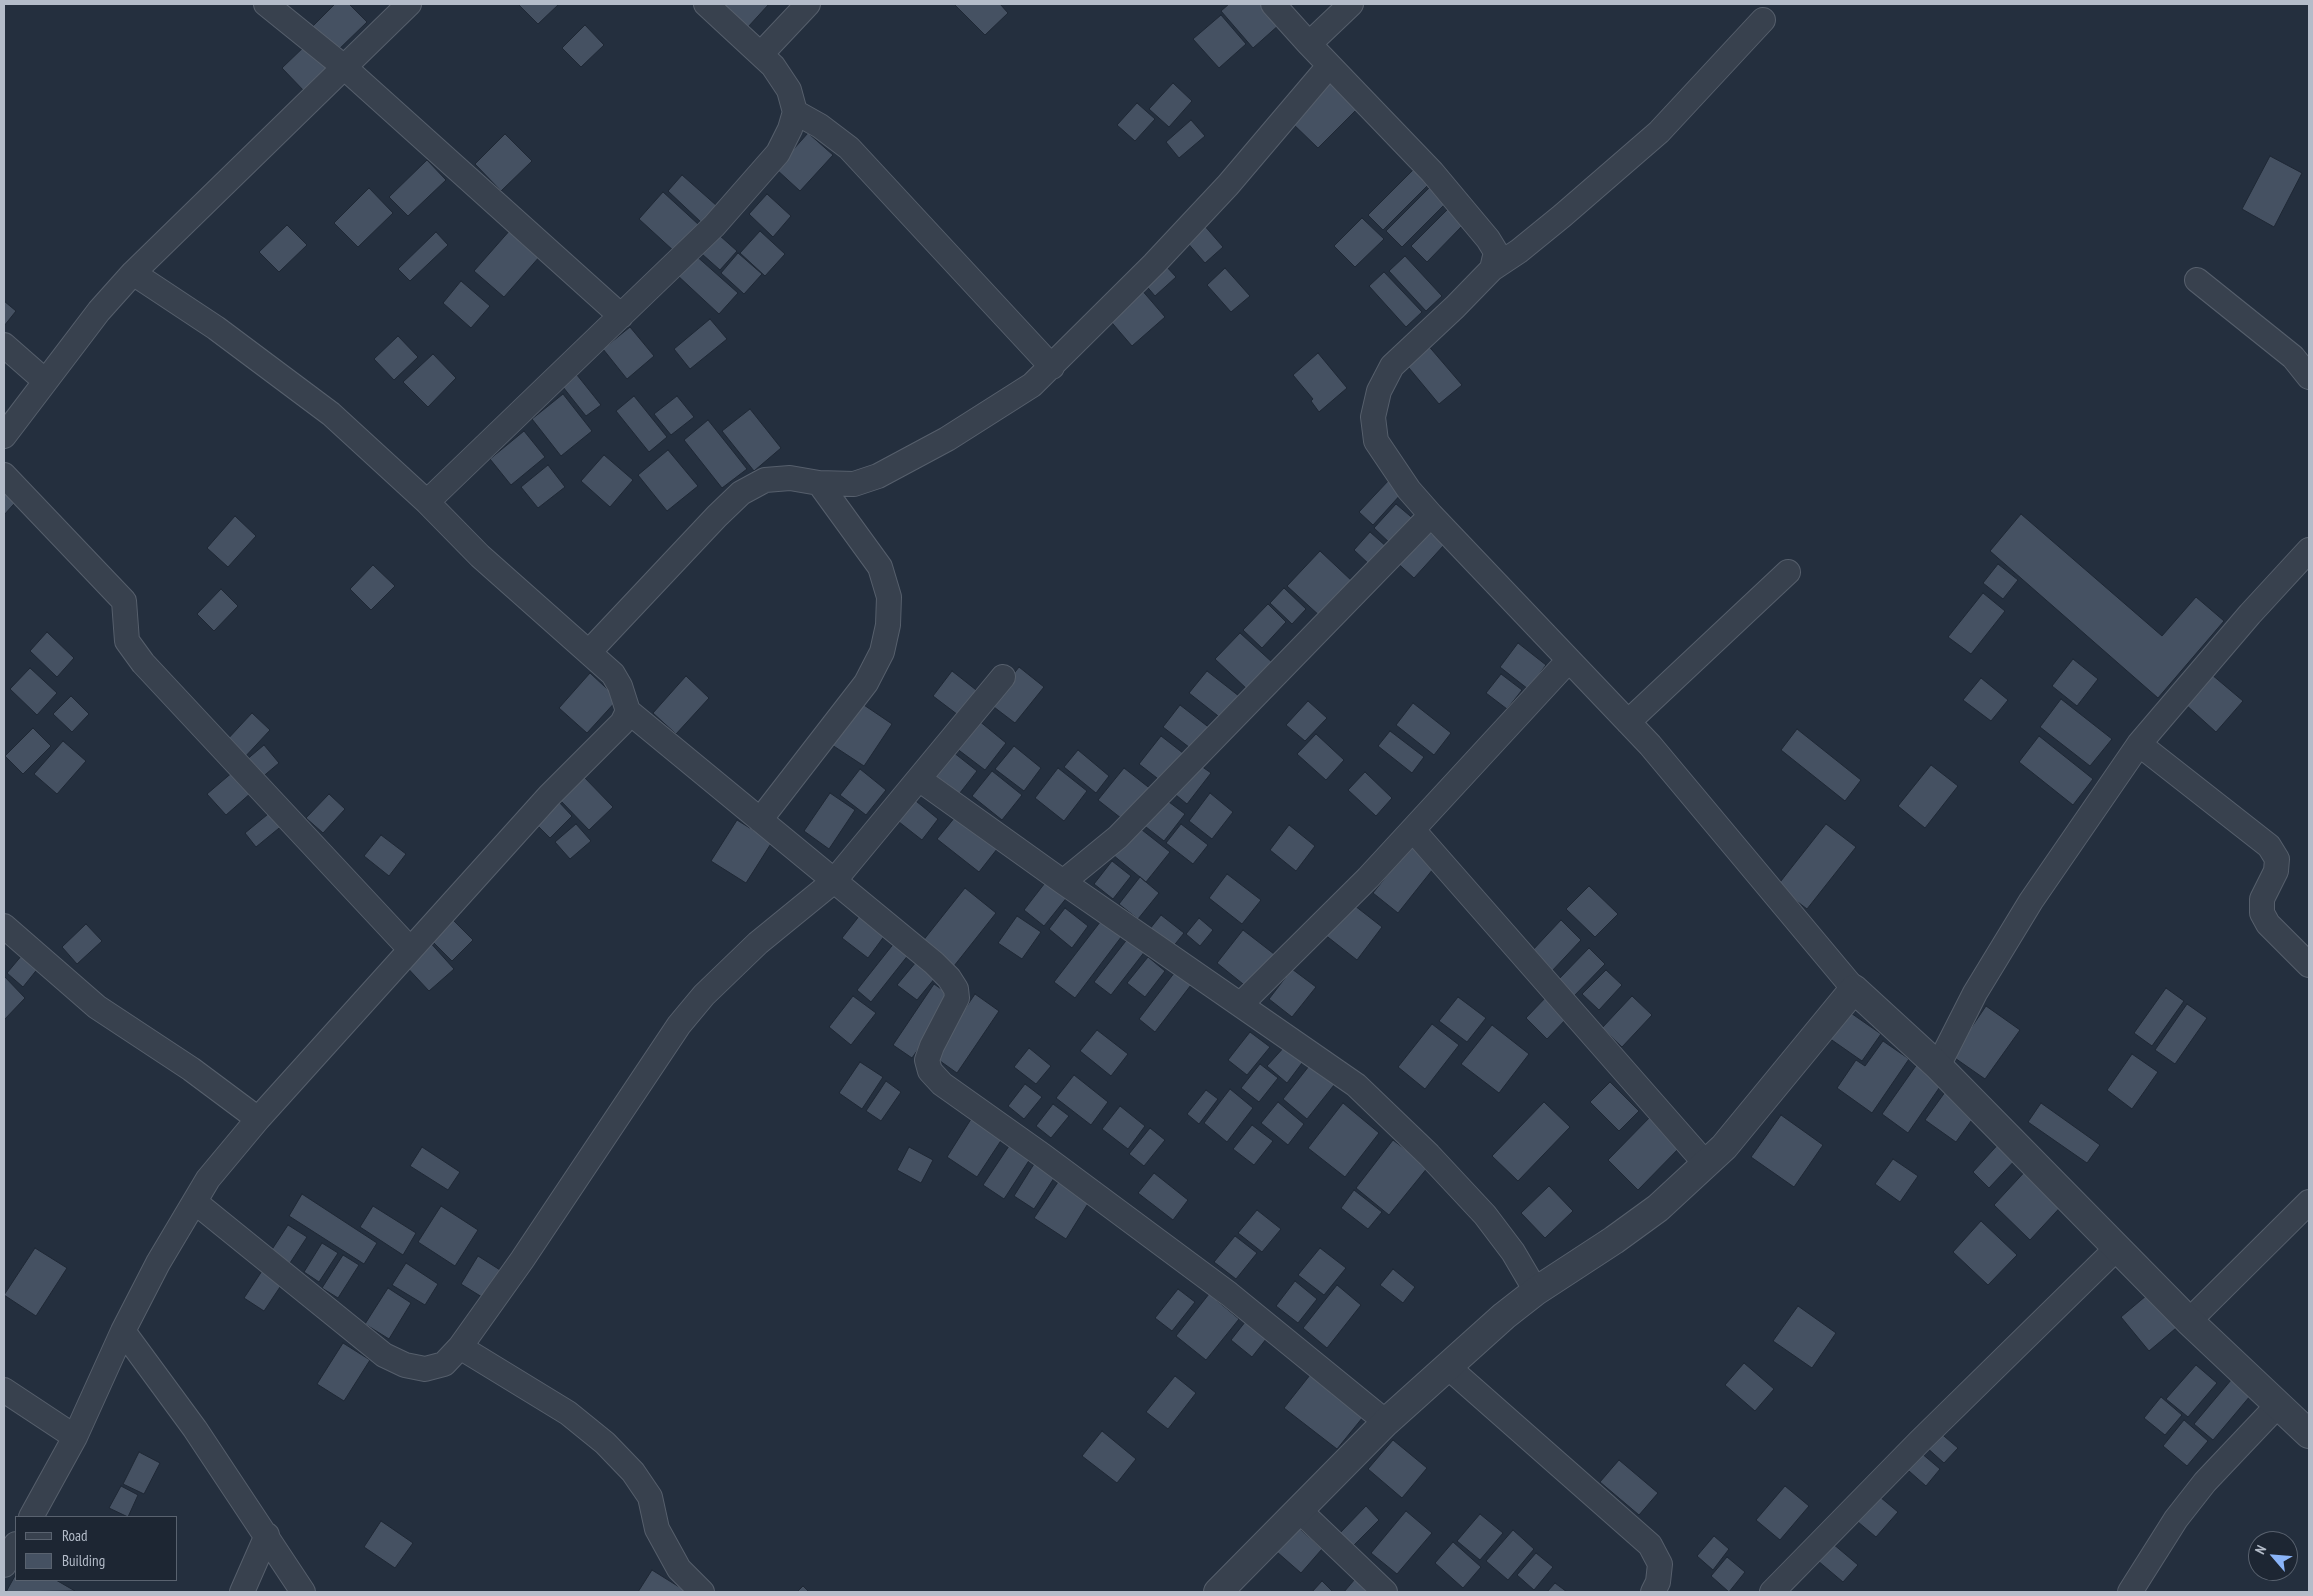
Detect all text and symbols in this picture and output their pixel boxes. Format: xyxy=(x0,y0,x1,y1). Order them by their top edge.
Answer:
legend xyxy=(15,1516,178,1581)
text: Road xyxy=(62,1526,88,1545)
north arrow xyxy=(2248,1531,2298,1581)
text: N xyxy=(2251,1542,2270,1557)
text: Building xyxy=(62,1551,105,1570)

